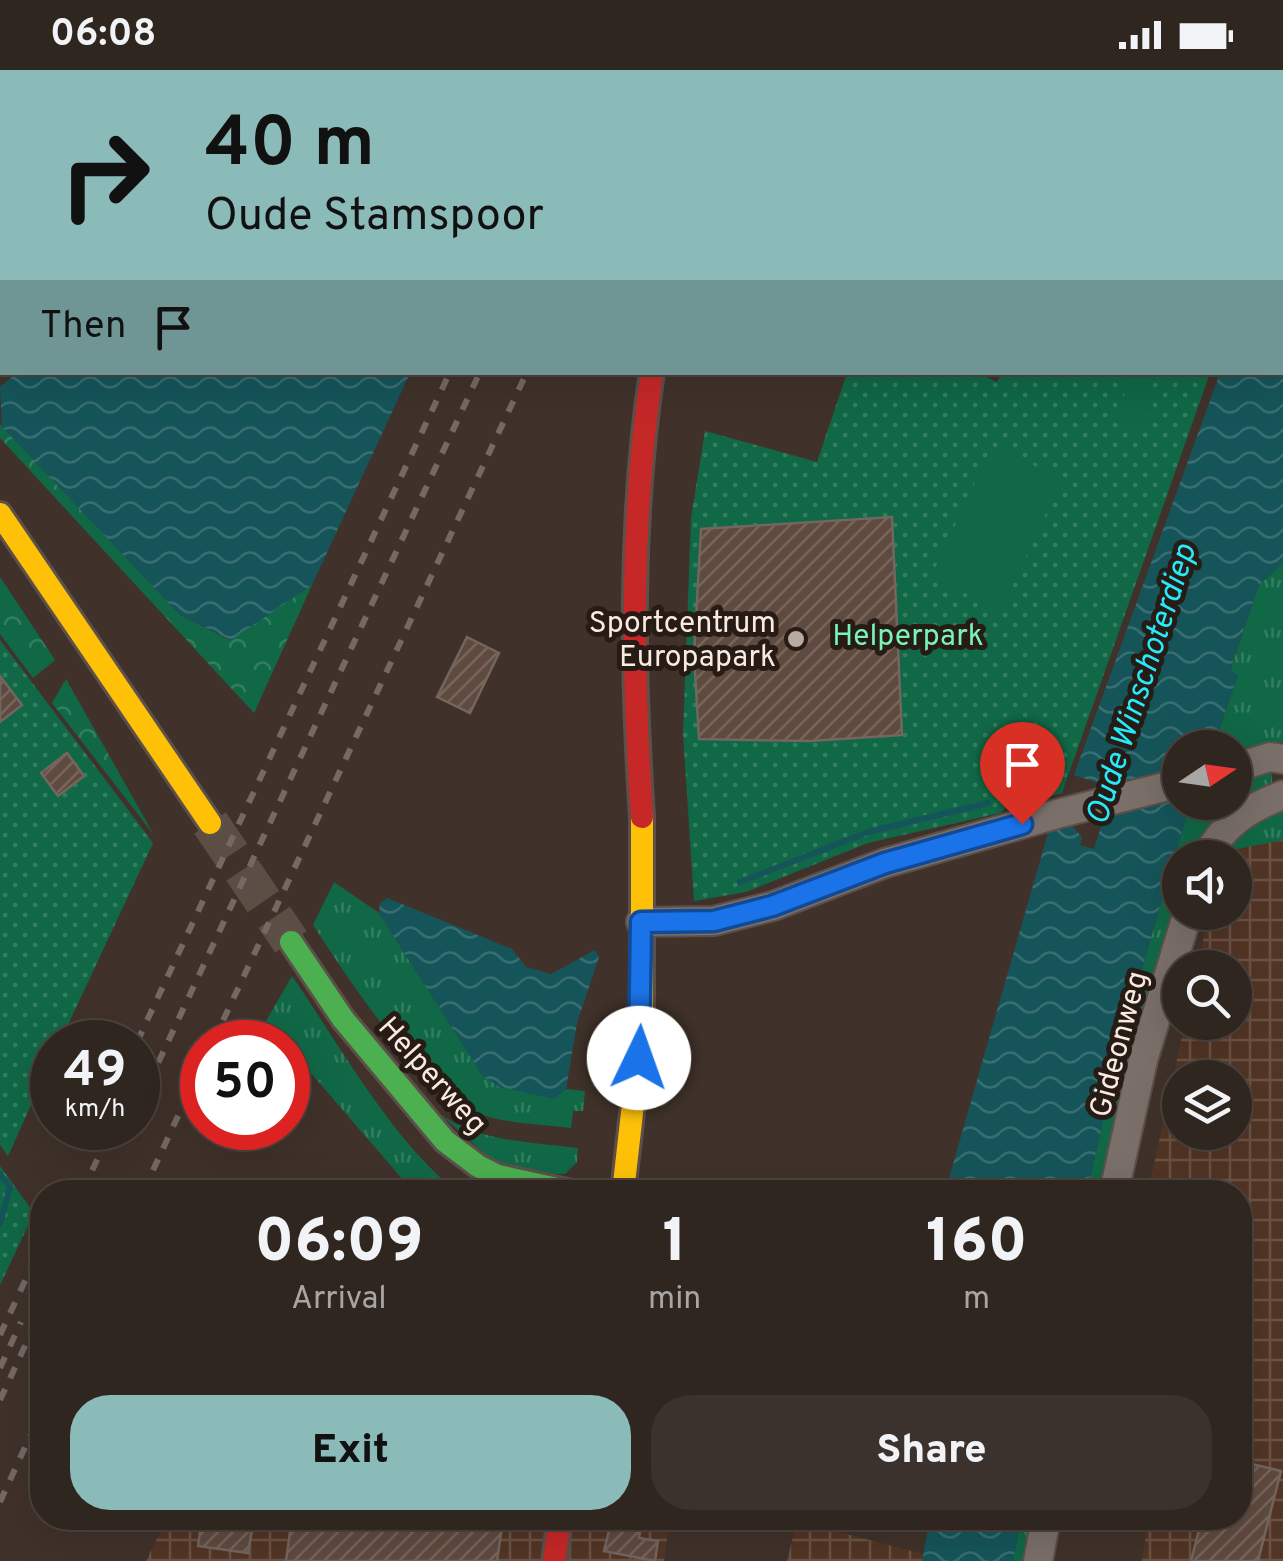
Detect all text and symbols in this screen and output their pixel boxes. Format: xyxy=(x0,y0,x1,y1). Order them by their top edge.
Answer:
text: 06:08 xyxy=(50,11,156,60)
text: 40 m xyxy=(205,102,375,191)
icon: right xyxy=(40,110,170,240)
text: Oude Stamspoor xyxy=(205,189,544,246)
icon: arrive xyxy=(146,300,201,355)
text: Then xyxy=(40,303,126,352)
water label: Oude Winschoterdiep xyxy=(1079,539,1207,830)
place label: Sportcentrum Europapark xyxy=(589,606,776,677)
park label: Helperpark xyxy=(832,619,984,656)
marker: Sportcentrum Europapark xyxy=(785,628,807,650)
pin xyxy=(980,722,1065,825)
north arrow xyxy=(1162,730,1252,820)
map controls xyxy=(1162,730,1252,1150)
icon: arrive xyxy=(995,737,1050,792)
button: sound xyxy=(1162,840,1252,930)
button: search xyxy=(1162,950,1252,1040)
street label: Gideonweg xyxy=(1083,968,1158,1122)
position arrow xyxy=(587,1006,691,1110)
street label: Helperweg xyxy=(369,1010,494,1143)
speed limit sign: 50 xyxy=(180,1020,310,1150)
text: 49 xyxy=(64,1041,126,1104)
button: layers xyxy=(1162,1060,1252,1150)
text: km/h xyxy=(65,1094,125,1126)
text: 06:09 xyxy=(255,1207,423,1283)
text: 1 xyxy=(662,1207,687,1283)
text: 160 xyxy=(926,1207,1027,1283)
text: Arrival xyxy=(291,1280,387,1320)
text: min xyxy=(648,1280,701,1320)
text: m xyxy=(963,1280,990,1320)
button: Exit xyxy=(70,1395,631,1510)
button: Share xyxy=(651,1395,1212,1510)

